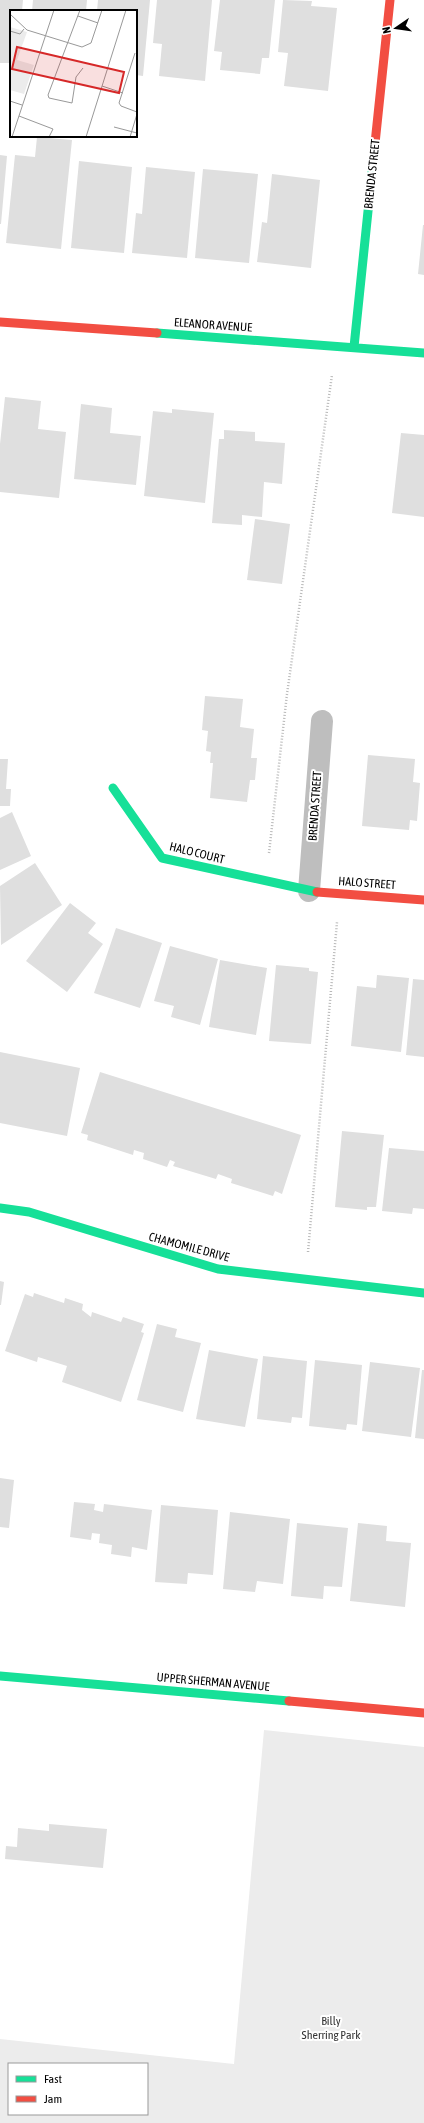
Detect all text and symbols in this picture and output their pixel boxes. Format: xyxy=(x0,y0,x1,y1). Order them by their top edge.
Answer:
north arrow xyxy=(376,8,416,48)
inset map xyxy=(10,10,137,137)
text: N xyxy=(380,26,393,35)
street label: BRENDA STREET xyxy=(361,138,383,210)
street label: ELEANOR AVENUE xyxy=(173,315,253,335)
street label: BRENDA STREET xyxy=(306,770,324,841)
street label: HALO COURT xyxy=(168,839,227,867)
street label: HALO STREET xyxy=(338,874,397,892)
street label: CHAMOMILE DRIVE xyxy=(147,1230,231,1264)
street label: UPPER SHERMAN AVENUE xyxy=(156,1670,270,1694)
park label: Billy Sherring Park xyxy=(302,2014,361,2042)
legend xyxy=(8,2063,148,2115)
text: Fast xyxy=(44,2072,62,2086)
text: Jam xyxy=(44,2092,62,2106)

